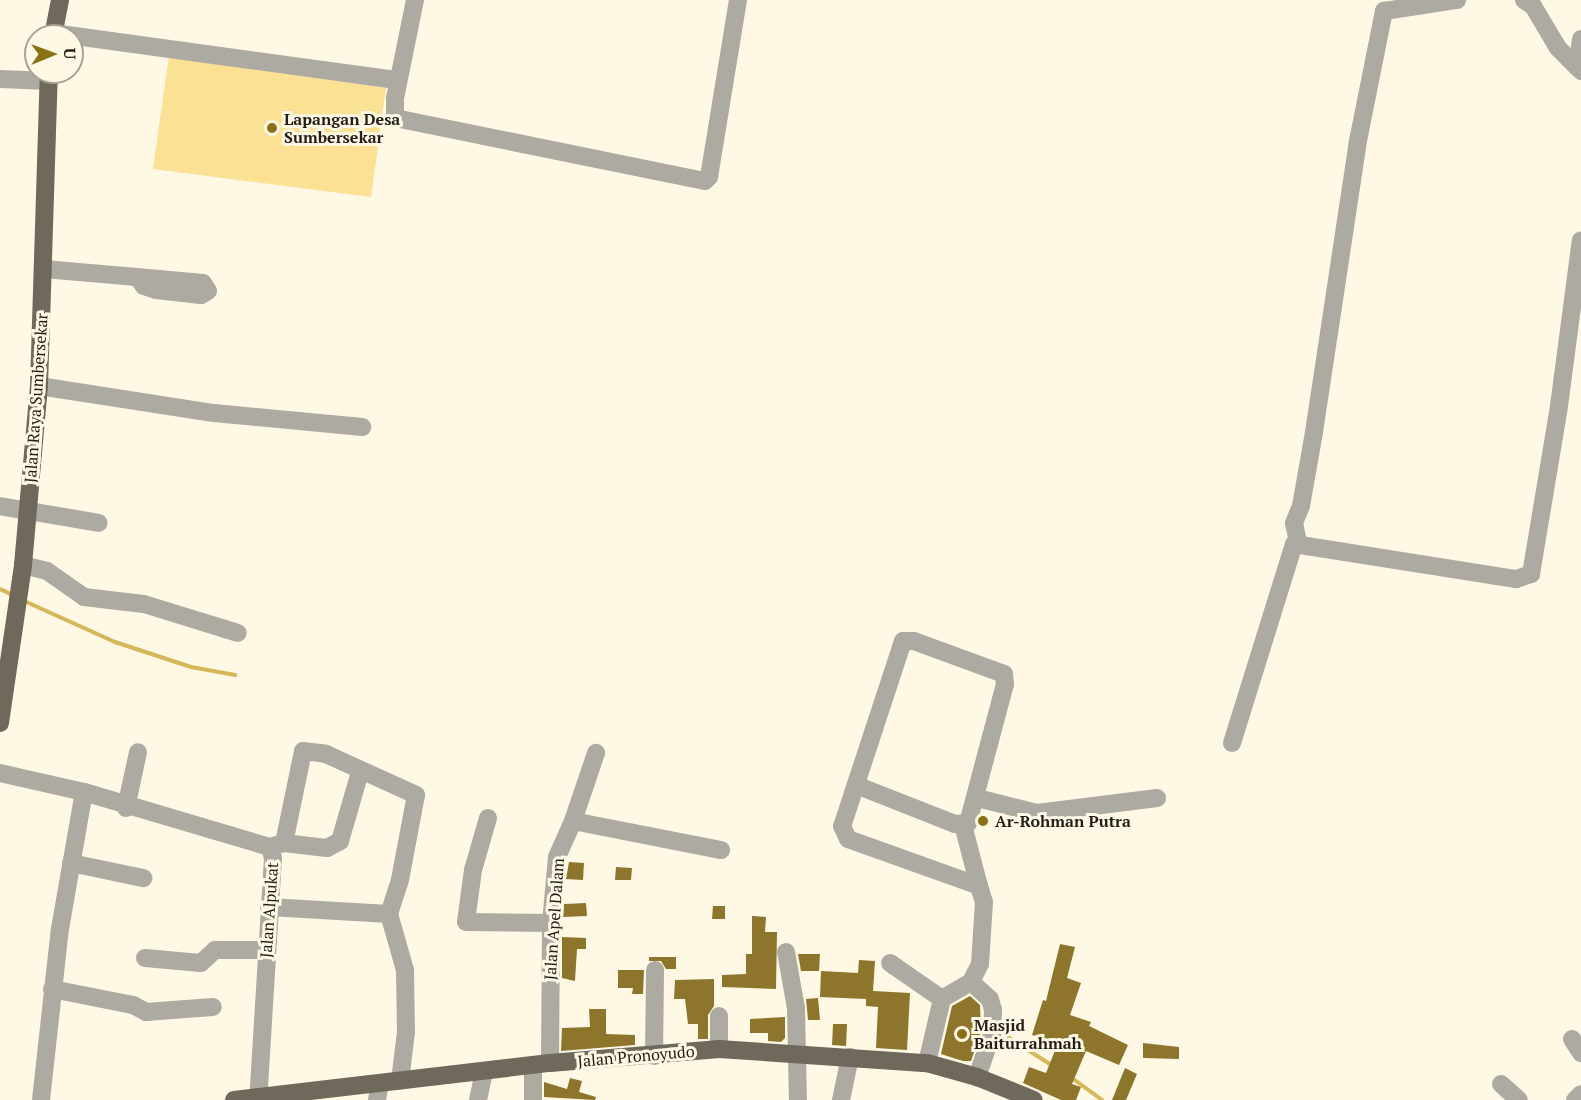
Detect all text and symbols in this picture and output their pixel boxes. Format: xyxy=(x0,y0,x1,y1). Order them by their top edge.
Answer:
north arrow xyxy=(24,24,84,84)
text: U xyxy=(59,48,81,60)
place label: Lapangan Desa Sumbersekar xyxy=(284,109,400,147)
marker: Lapangan Desa Sumbersekar xyxy=(265,121,279,135)
street label: Jalan Raya Sumbersekar xyxy=(20,312,52,484)
place label: Ar-Rohman Putra xyxy=(995,811,1131,831)
marker: Ar-Rohman Putra xyxy=(976,814,990,828)
street label: Jalan Apel Dalam xyxy=(540,857,568,981)
street label: Jalan Alpukat xyxy=(256,861,282,959)
place label: Masjid Baiturrahmah xyxy=(974,1015,1082,1053)
marker: Masjid Baiturrahmah xyxy=(955,1027,969,1041)
street label: Jalan Pronoyudo xyxy=(577,1041,695,1071)

